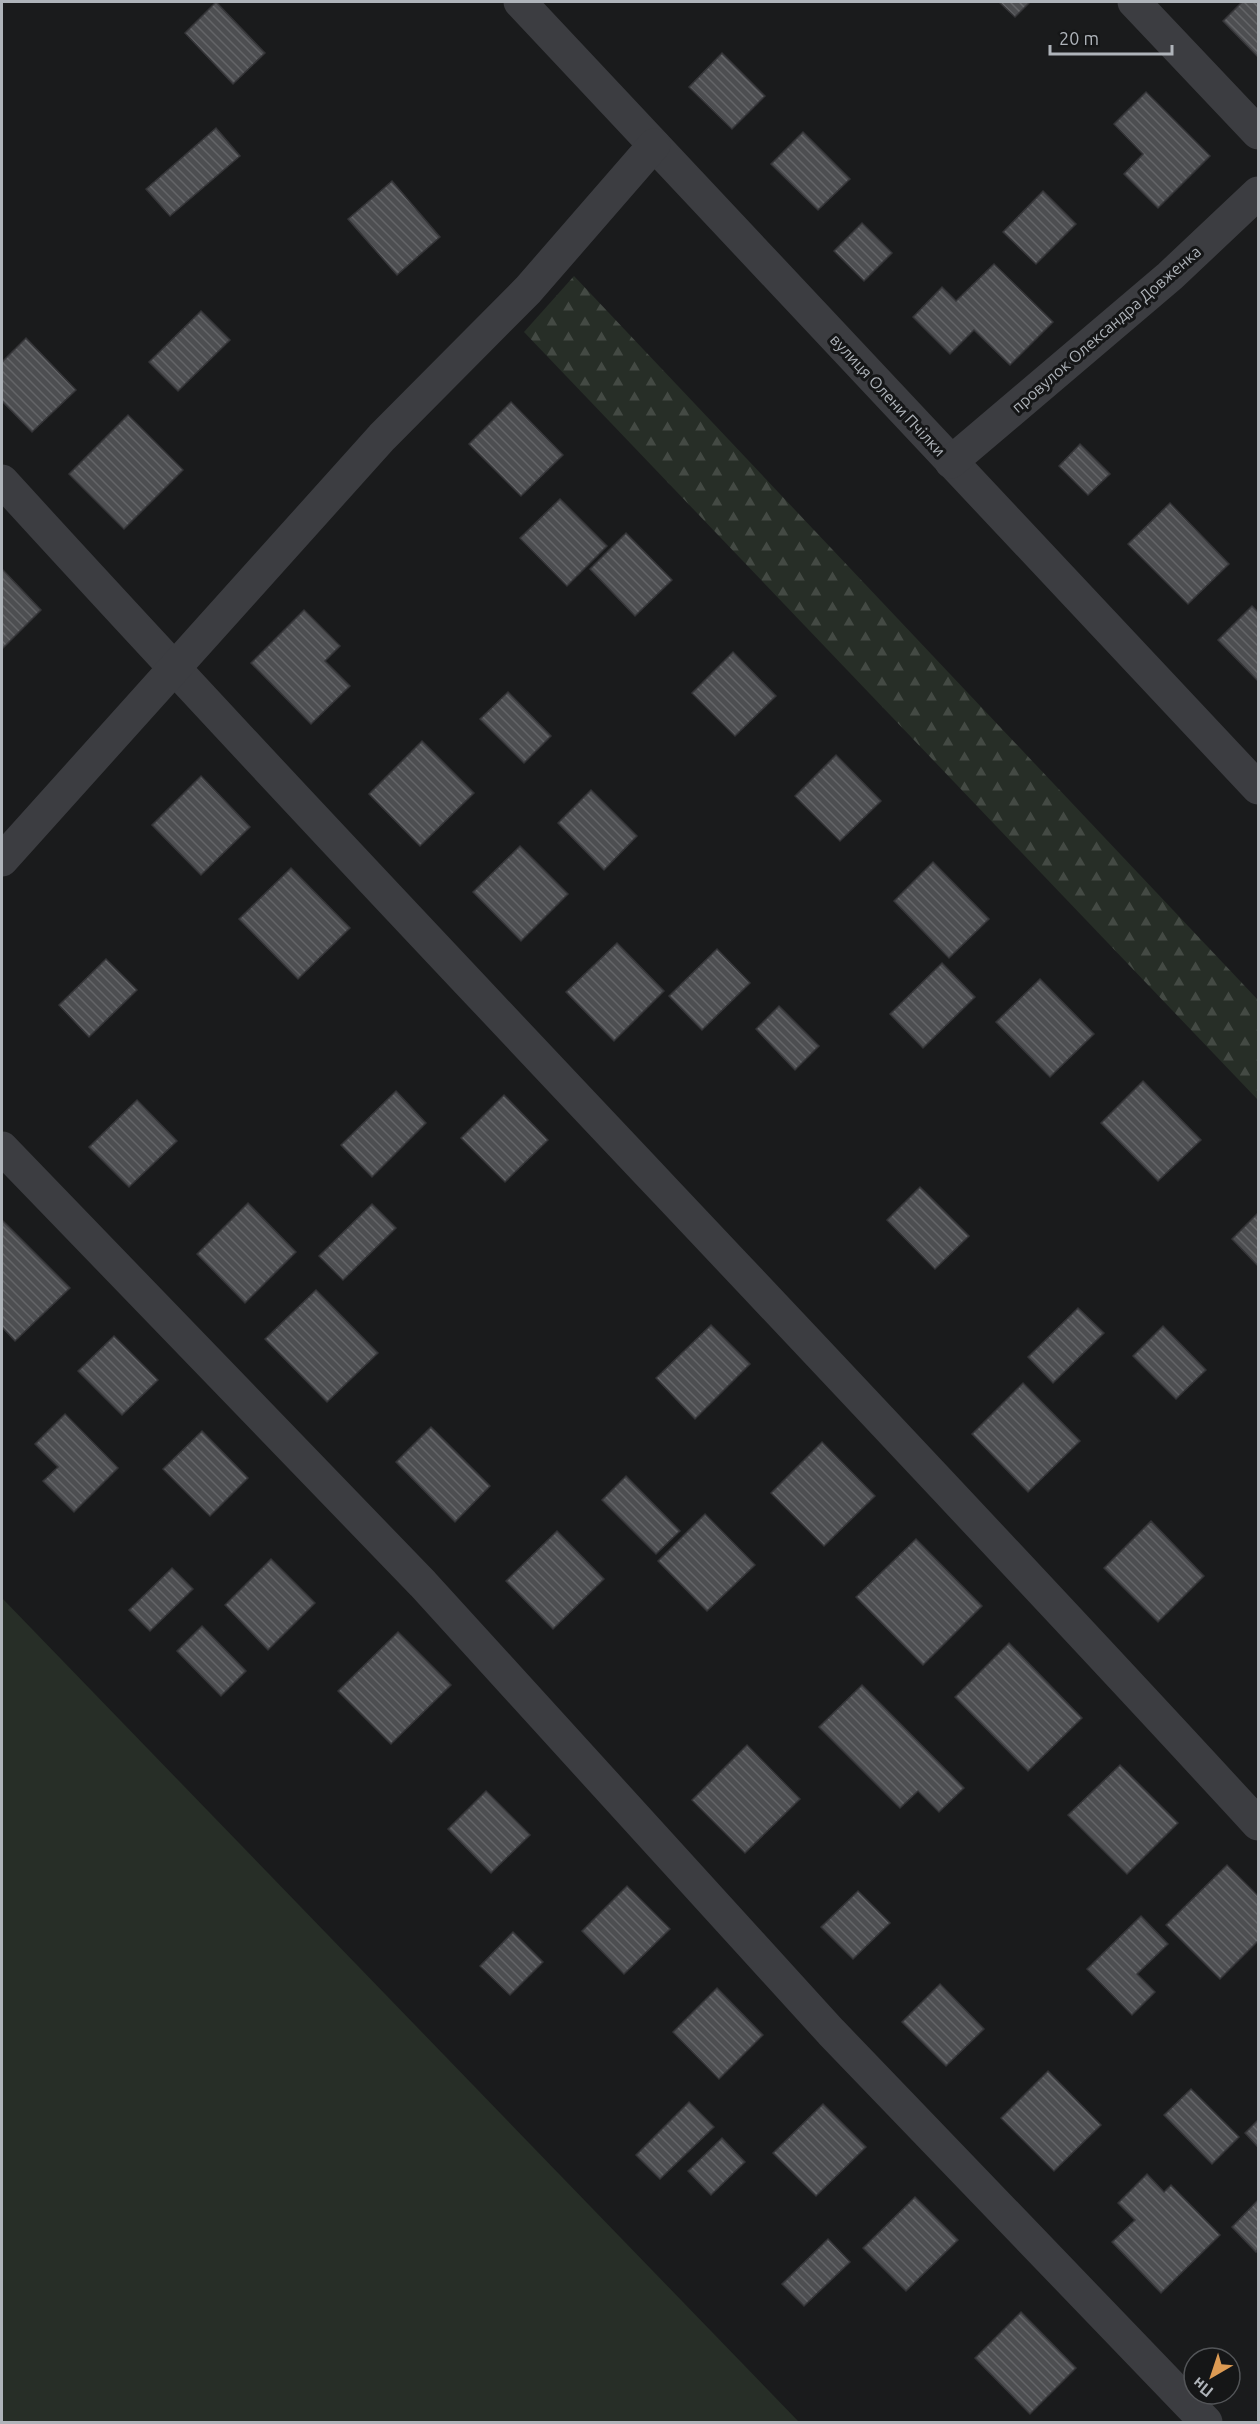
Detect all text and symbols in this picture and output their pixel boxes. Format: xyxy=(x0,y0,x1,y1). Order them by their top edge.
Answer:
scale bar xyxy=(1050,18,1172,56)
text: 20 m xyxy=(1059,28,1099,48)
street label: провулок Олександра Довженка xyxy=(1008,242,1204,416)
street label: вулиця Олени Пчілки xyxy=(827,330,949,460)
north arrow xyxy=(1182,2346,1242,2406)
text: Пн xyxy=(1189,2374,1216,2401)

